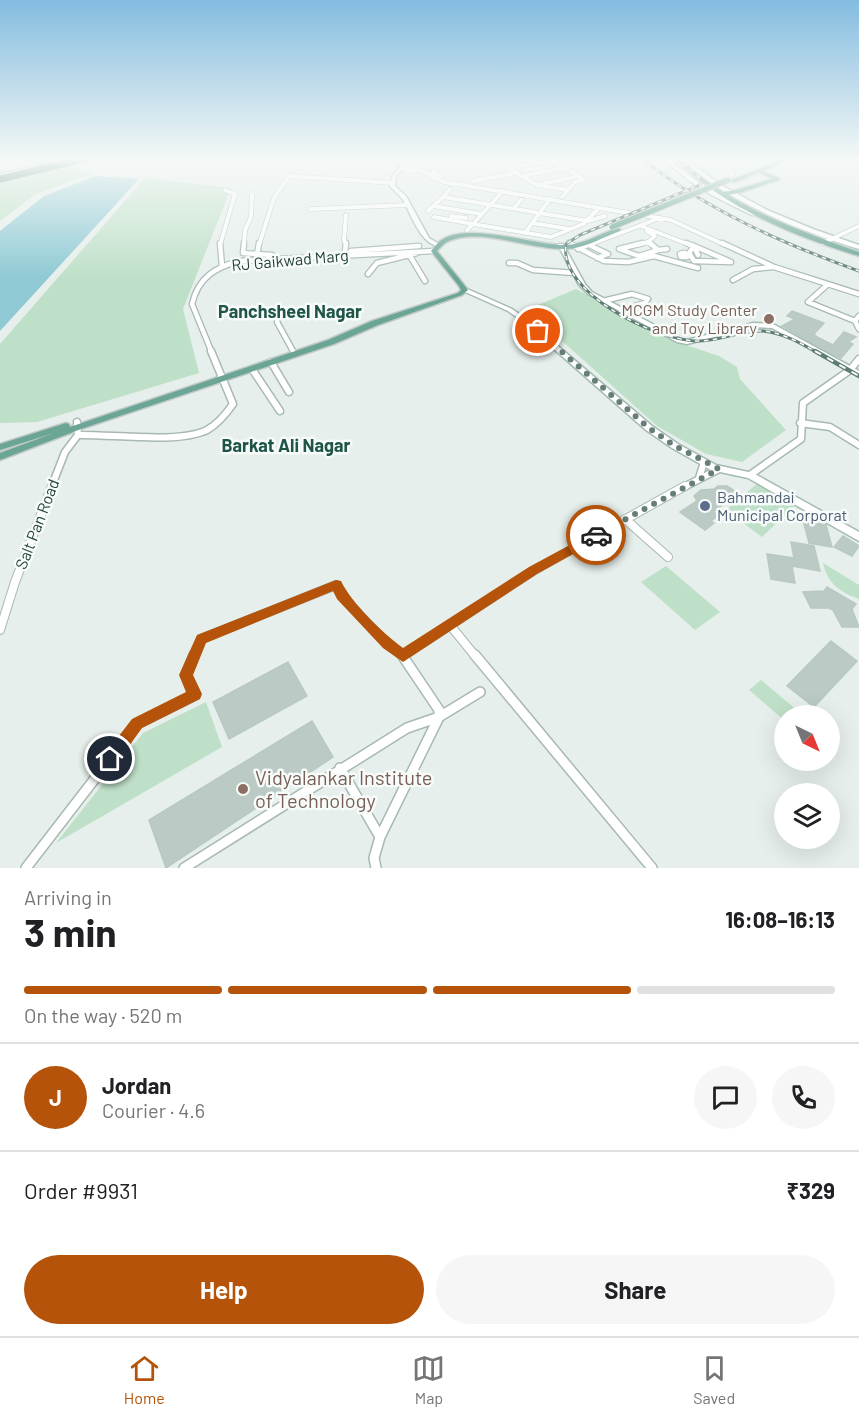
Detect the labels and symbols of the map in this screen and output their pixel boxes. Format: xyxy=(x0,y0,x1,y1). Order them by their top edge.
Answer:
street label: RJ Gaikwad Marg xyxy=(231,245,349,274)
district label: Panchsheel Nagar xyxy=(218,300,362,322)
place label: MCGM Study Center and Toy Library xyxy=(622,300,758,337)
pin xyxy=(512,305,563,356)
marker: MCGM Study Center and Toy Library xyxy=(762,312,776,326)
district label: Barkat Ali Nagar xyxy=(222,434,351,456)
street label: Salt Pan Road xyxy=(11,476,62,572)
place label: Bahmandai Municipal Corporat xyxy=(717,487,847,524)
marker: Bahmandai Municipal Corporat xyxy=(698,499,712,513)
courier xyxy=(566,505,626,565)
north arrow xyxy=(774,705,840,771)
pin xyxy=(84,733,135,784)
place label: Vidyalankar Institute of Technology xyxy=(255,765,433,812)
marker: Vidyalankar Institute of Technology xyxy=(236,782,250,796)

